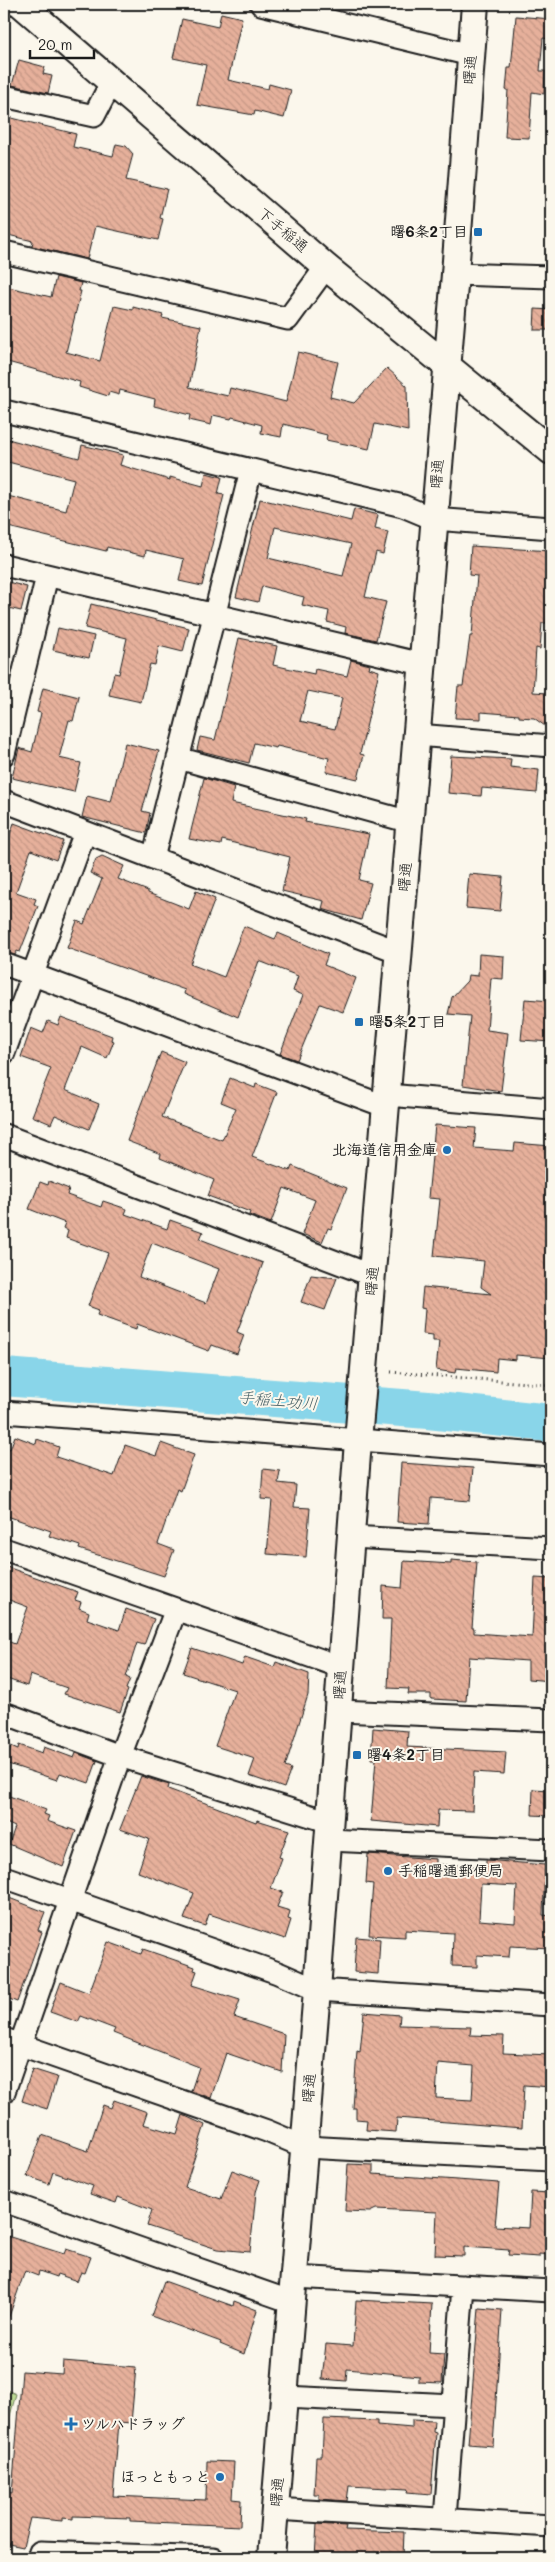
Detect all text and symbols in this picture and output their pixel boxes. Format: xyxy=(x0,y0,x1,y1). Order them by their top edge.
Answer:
scale bar xyxy=(30,28,94,60)
text: 20 m xyxy=(38,34,72,54)
street label: 曙通 xyxy=(458,54,480,86)
street label: 下手稲通 xyxy=(254,202,313,256)
place label: 曙6条2丁目 xyxy=(391,221,468,241)
marker: 曙6条2丁目 xyxy=(472,226,484,238)
street label: 曙通 xyxy=(425,458,447,490)
street label: 曙通 xyxy=(393,861,415,893)
place label: 曙5条2丁目 xyxy=(369,1011,446,1031)
marker: 曙5条2丁目 xyxy=(353,1016,365,1028)
place label: 北海道信用金庫 xyxy=(332,1139,437,1159)
marker: 北海道信用金庫 xyxy=(441,1144,453,1156)
street label: 曙通 xyxy=(360,1265,382,1297)
water label: 手稲土功川 xyxy=(237,1386,319,1413)
street label: 曙通 xyxy=(328,1669,350,1700)
place label: 曙4条2丁目 xyxy=(367,1744,445,1764)
marker: 曙4条2丁目 xyxy=(351,1749,363,1761)
place label: 手稲曙通郵便局 xyxy=(398,1860,503,1880)
marker: 手稲曙通郵便局 xyxy=(382,1865,394,1877)
street label: 曙通 xyxy=(297,2072,319,2104)
place label: ツルハドラッグ xyxy=(81,2413,185,2433)
marker: ツルハドラッグ xyxy=(65,2418,77,2430)
place label: ほっともっと xyxy=(120,2466,210,2486)
marker: ほっともっと xyxy=(214,2471,226,2483)
street label: 曙通 xyxy=(265,2476,287,2508)

